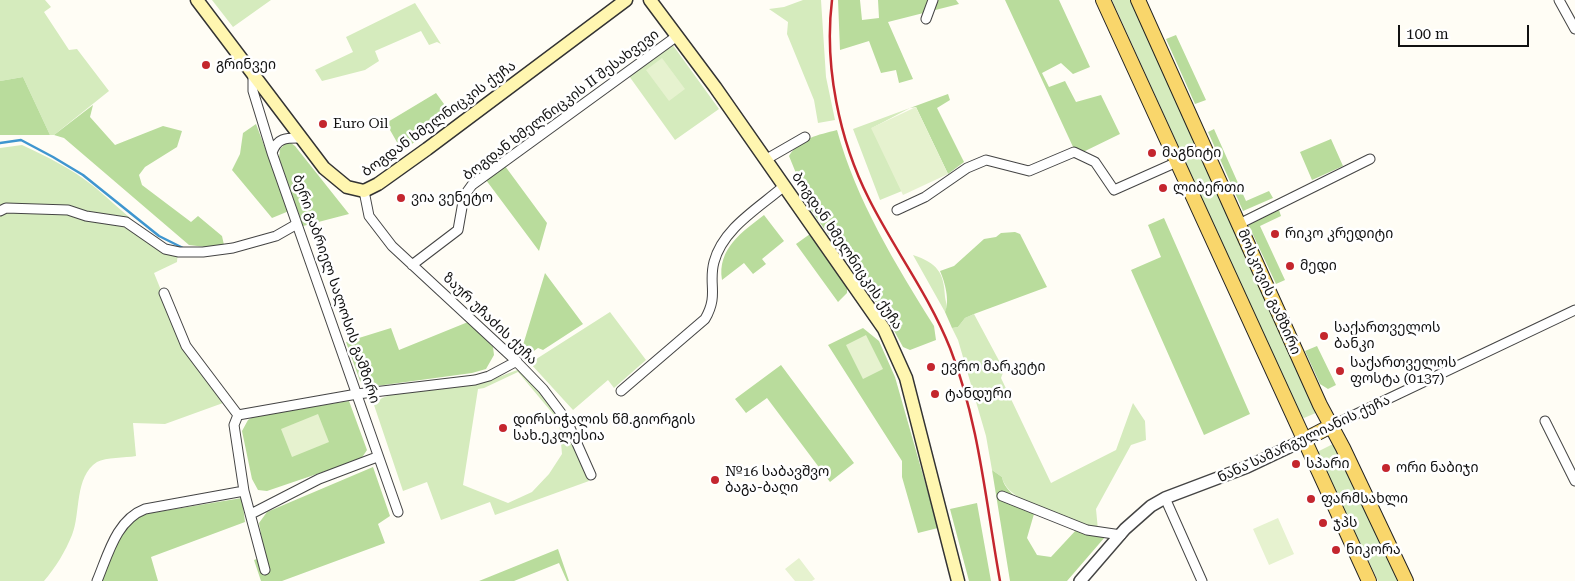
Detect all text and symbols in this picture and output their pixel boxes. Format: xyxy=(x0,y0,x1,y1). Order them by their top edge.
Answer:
scale bar xyxy=(1400,15,1531,47)
text: 100 m xyxy=(1406,25,1449,43)
street label: ბოგდან ხმელნიცკის II შესახვევი xyxy=(460,26,662,184)
place label: გრინვეი xyxy=(216,57,276,73)
street label: ბოგდან ხმელნიცკის ქუჩა xyxy=(359,57,519,181)
marker: გრინვეი xyxy=(200,59,212,71)
place label: Euro Oil xyxy=(333,116,388,132)
marker: Euro Oil xyxy=(317,118,329,130)
place label: მაგნიტი xyxy=(1162,145,1221,161)
marker: მაგნიტი xyxy=(1146,147,1158,159)
street label: ბოგდან ხმელნიცკის ქუჩა xyxy=(788,169,906,333)
street label: ბერი გაბრიელ სალოსის გამზირი xyxy=(289,172,383,406)
place label: ლიბერთი xyxy=(1173,180,1244,196)
marker: ლიბერთი xyxy=(1157,182,1169,194)
place label: ვია ვენეტო xyxy=(411,190,493,206)
marker: ვია ვენეტო xyxy=(395,192,407,204)
place label: რიკო კრედიტი xyxy=(1285,226,1393,242)
street label: მოსკოვის გამზირი xyxy=(1234,227,1304,357)
marker: რიკო კრედიტი xyxy=(1269,228,1281,240)
place label: მედი xyxy=(1300,258,1337,274)
marker: მედი xyxy=(1284,260,1296,272)
street label: ზაურ უჩაძის ქუჩა xyxy=(439,270,541,368)
place label: საქართველოს ბანკი xyxy=(1334,320,1441,352)
marker: საქართველოს ბანკი xyxy=(1318,330,1330,342)
place label: საქართველოს ფოსტა (0137) xyxy=(1350,355,1457,388)
place label: ევრო მარკეტი xyxy=(941,359,1046,375)
marker: ევრო მარკეტი xyxy=(925,361,937,373)
marker: საქართველოს ფოსტა (0137) xyxy=(1334,365,1346,377)
place label: ტანდური xyxy=(945,386,1012,402)
marker: ტანდური xyxy=(929,388,941,400)
street label: ნანა სამარგულიანის ქუჩა xyxy=(1215,392,1393,486)
place label: დირსიჭალის წმ.გიორგის სახ.ეკლესია xyxy=(513,412,696,444)
marker: დირსიჭალის წმ.გიორგის სახ.ეკლესია xyxy=(497,422,509,434)
place label: სპარი xyxy=(1306,456,1349,472)
marker: სპარი xyxy=(1290,458,1302,470)
place label: ორი ნაბიჯი xyxy=(1396,460,1479,476)
marker: ორი ნაბიჯი xyxy=(1380,462,1392,474)
place label: №16 საბავშვო ბაგა-ბაღი xyxy=(725,464,829,497)
marker: №16 საბავშვო ბაგა-ბაღი xyxy=(709,474,721,486)
place label: ფარმსახლი xyxy=(1321,491,1408,507)
marker: ფარმსახლი xyxy=(1305,493,1317,505)
place label: ჯპს xyxy=(1333,515,1357,531)
marker: ჯპს xyxy=(1317,517,1329,529)
place label: ნიკორა xyxy=(1346,542,1401,558)
marker: ნიკორა xyxy=(1330,544,1342,556)

